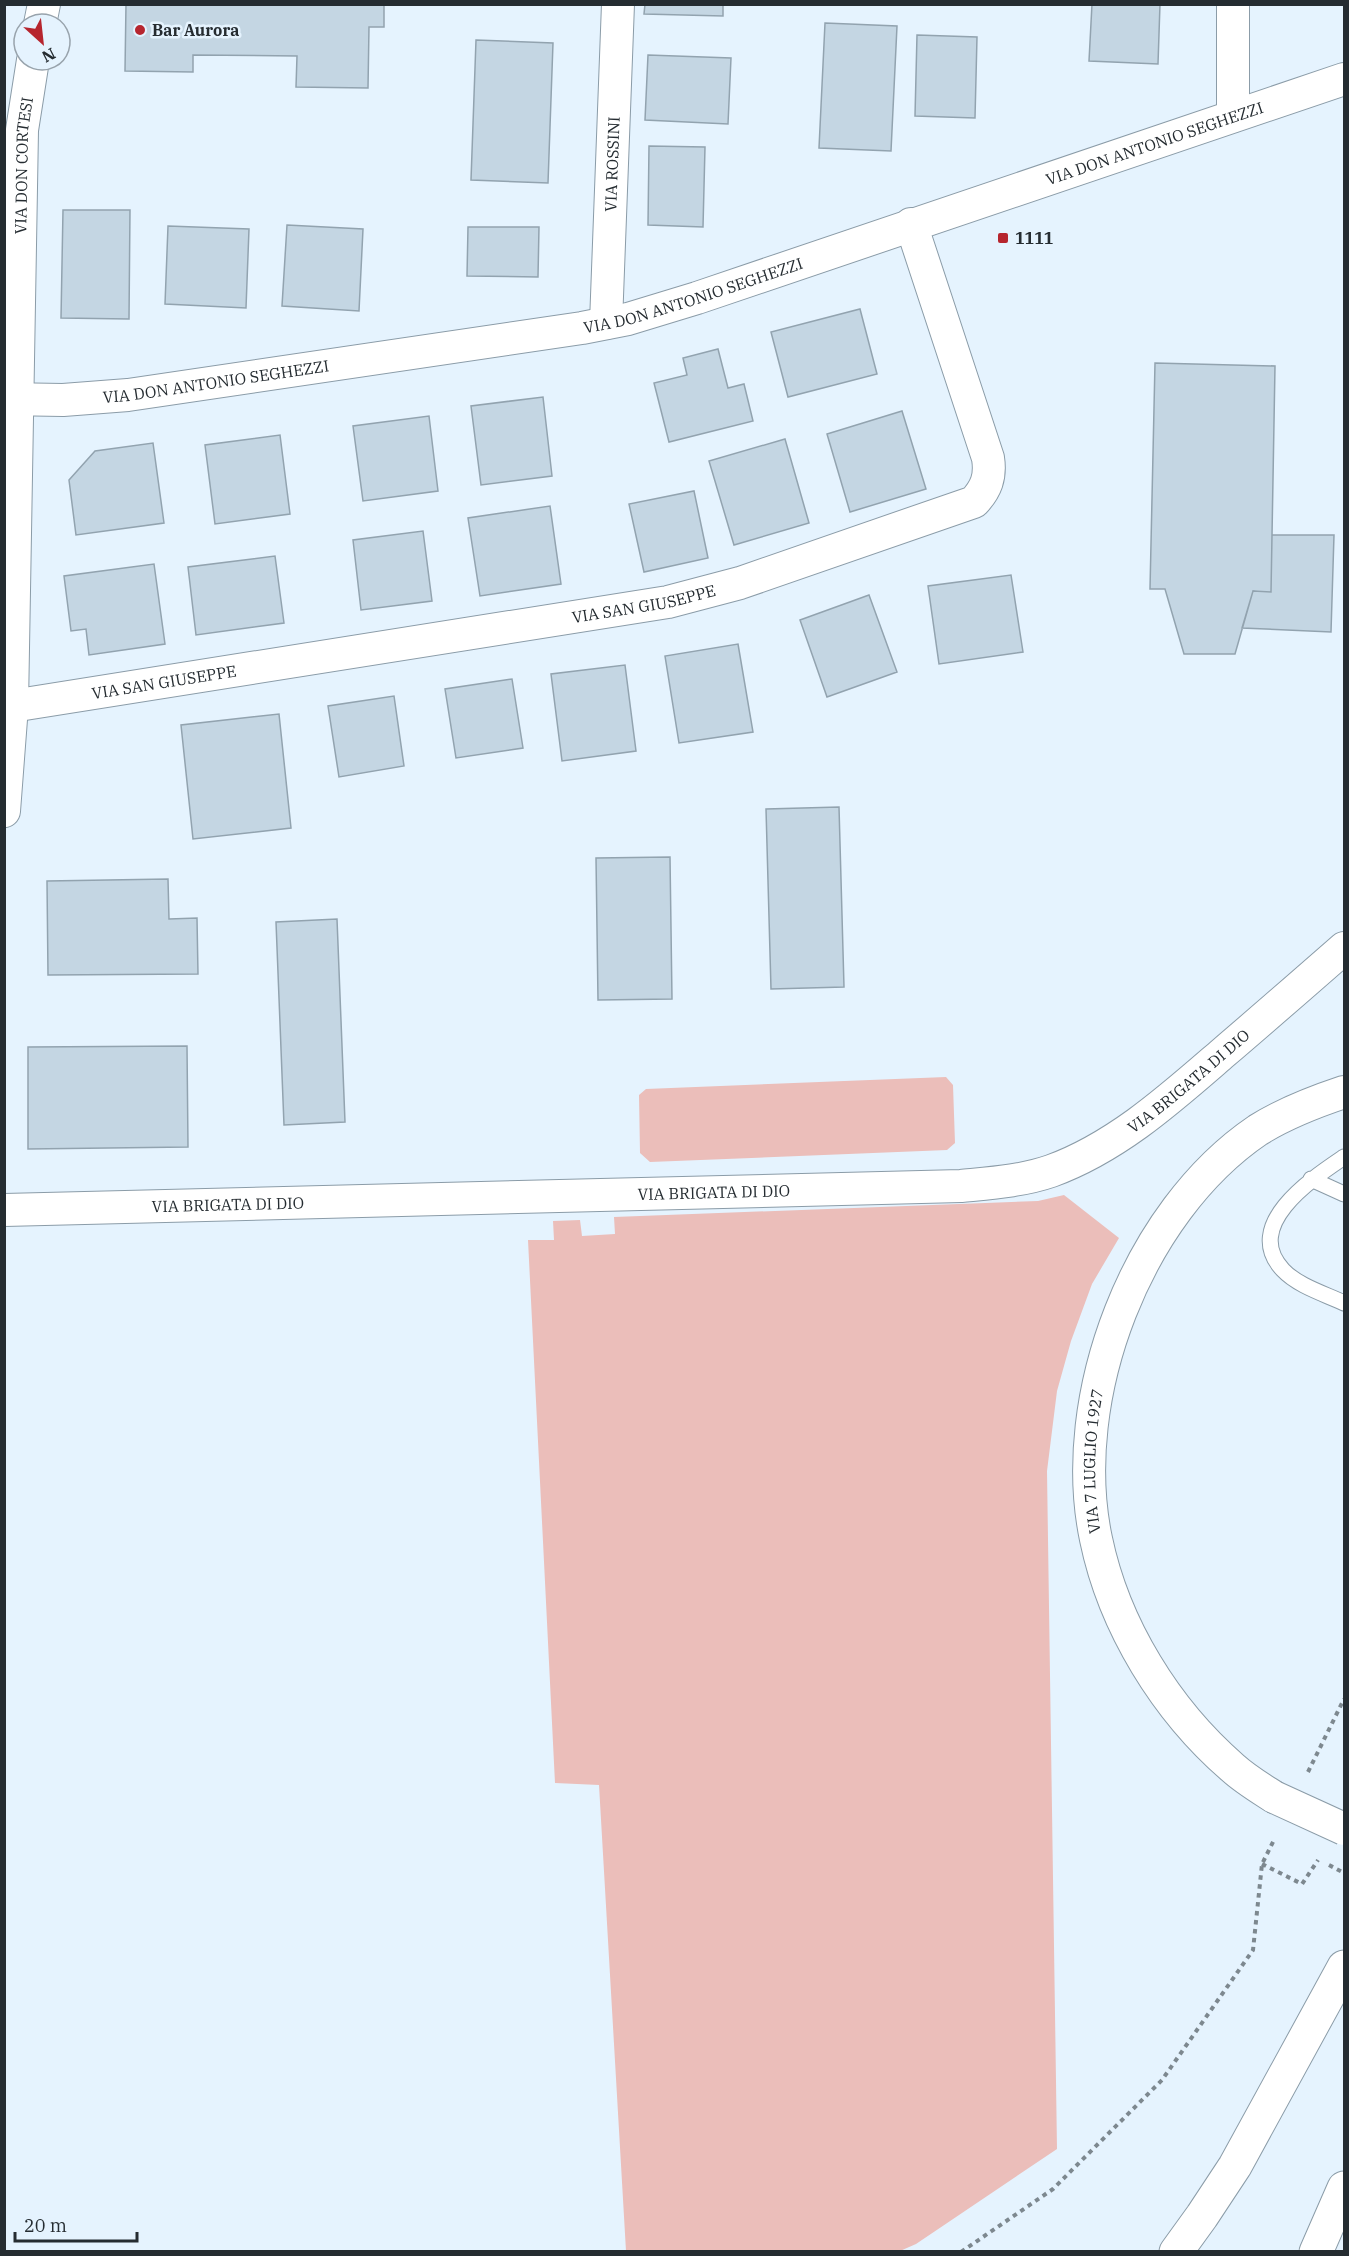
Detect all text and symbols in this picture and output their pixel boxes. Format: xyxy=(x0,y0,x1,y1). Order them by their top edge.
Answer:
north arrow xyxy=(12,12,72,72)
place label: Bar Aurora xyxy=(152,20,239,40)
marker: Bar Aurora xyxy=(133,23,147,37)
text: N xyxy=(39,44,59,67)
street label: VIA DON CORTESI xyxy=(10,95,37,234)
street label: VIA DON ANTONIO SEGHEZZI xyxy=(1043,97,1266,189)
street label: VIA ROSSINI xyxy=(600,116,624,212)
place label: 1111 xyxy=(1015,228,1053,248)
marker: 1111 xyxy=(996,231,1010,245)
street label: VIA DON ANTONIO SEGHEZZI xyxy=(582,253,805,337)
street label: VIA DON ANTONIO SEGHEZZI xyxy=(102,355,330,407)
street label: VIA SAN GIUSEPPE xyxy=(570,580,718,627)
street label: VIA SAN GIUSEPPE xyxy=(90,661,238,703)
street label: VIA BRIGATA DI DIO xyxy=(1123,1025,1254,1137)
street label: VIA BRIGATA DI DIO xyxy=(637,1180,790,1204)
street label: VIA BRIGATA DI DIO xyxy=(151,1192,304,1216)
street label: VIA 7 LUGLIO 1927 xyxy=(1079,1387,1107,1535)
scale bar xyxy=(15,2205,136,2243)
text: 20 m xyxy=(24,2214,67,2237)

